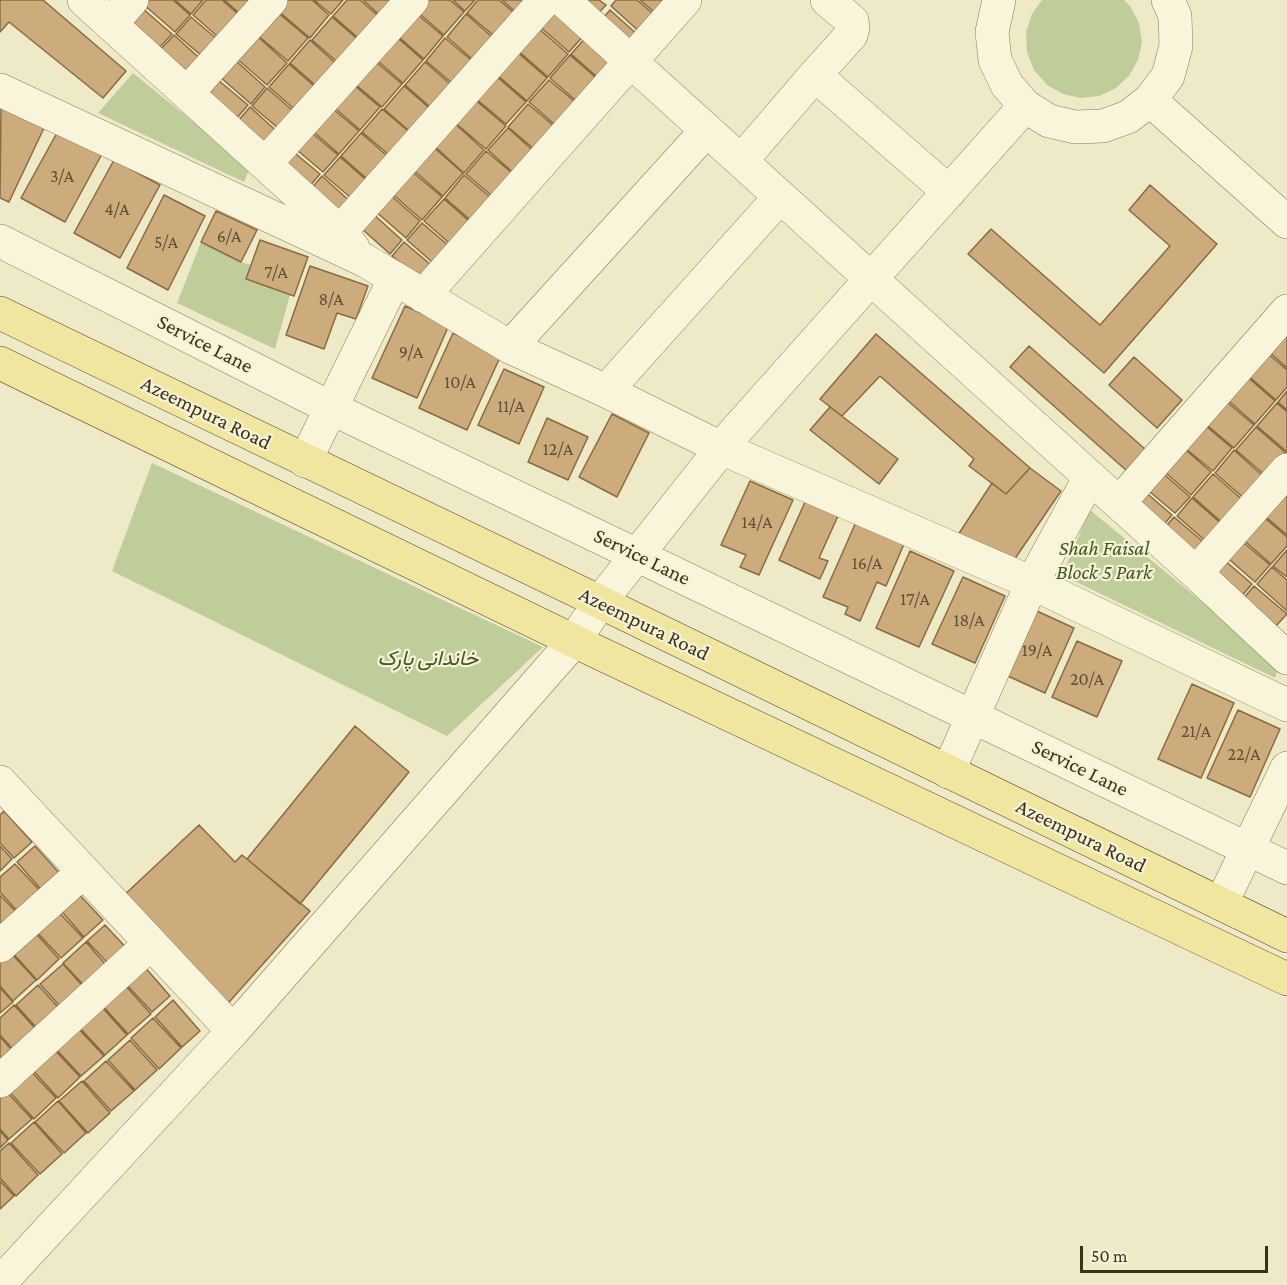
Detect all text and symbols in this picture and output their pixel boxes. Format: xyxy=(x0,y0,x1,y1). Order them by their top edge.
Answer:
house number: 3/A xyxy=(50,165,74,187)
house number: 4/A xyxy=(105,198,129,220)
house number: 6/A xyxy=(217,225,241,247)
house number: 5/A xyxy=(154,231,178,253)
house number: 7/A xyxy=(264,261,288,283)
house number: 8/A xyxy=(318,288,344,310)
street label: Service Lane xyxy=(153,309,257,379)
house number: 9/A xyxy=(399,341,423,363)
street label: Azeempura Road xyxy=(137,371,275,455)
house number: 10/A xyxy=(444,371,476,393)
house number: 11/A xyxy=(497,395,525,417)
house number: 12/A xyxy=(543,438,573,460)
house number: 14/A xyxy=(742,511,772,533)
street label: Service Lane xyxy=(590,523,694,591)
park label: Shah Faisal Block 5 Park xyxy=(1056,536,1152,586)
house number: 16/A xyxy=(852,552,882,574)
street label: Azeempura Road xyxy=(575,582,713,666)
house number: 17/A xyxy=(900,588,930,610)
house number: 18/A xyxy=(953,609,985,631)
house number: 19/A xyxy=(1022,639,1052,661)
park label: خاندانی پارک xyxy=(378,646,478,672)
house number: 20/A xyxy=(1070,668,1104,690)
house number: 21/A xyxy=(1181,720,1211,742)
street label: Service Lane xyxy=(1028,734,1132,802)
house number: 22/A xyxy=(1228,743,1260,765)
street label: Azeempura Road xyxy=(1012,794,1150,878)
scale bar xyxy=(1083,1234,1270,1272)
text: 50 m xyxy=(1091,1246,1128,1266)

